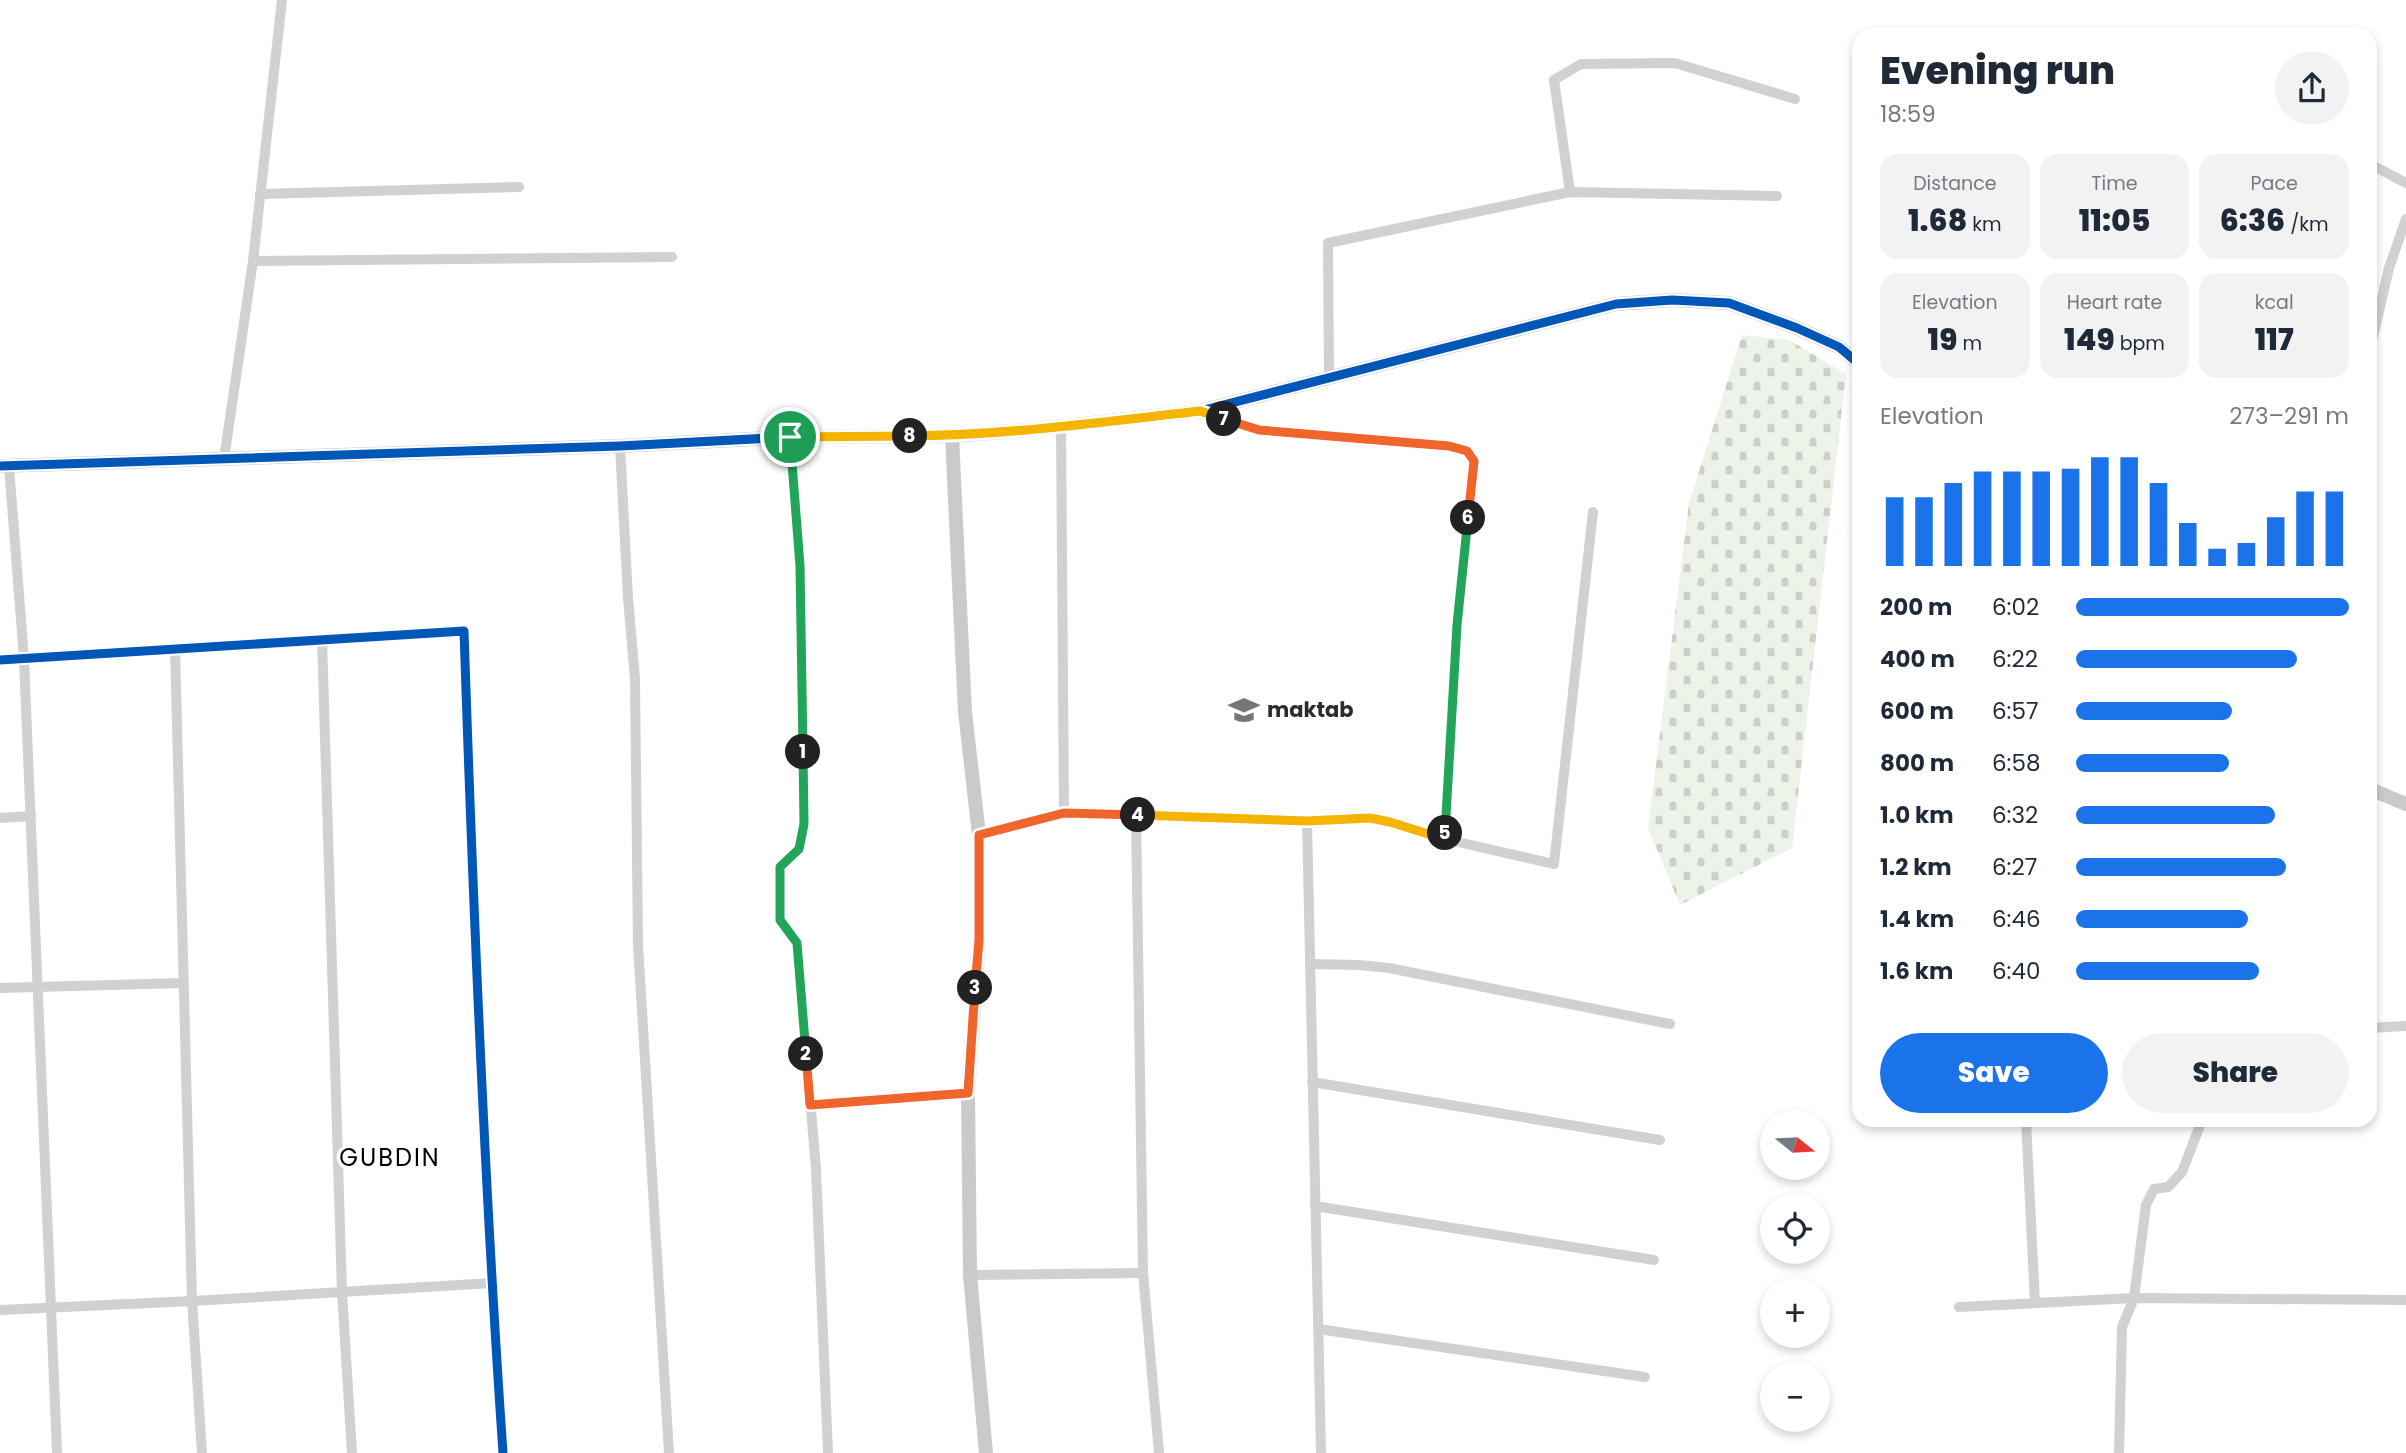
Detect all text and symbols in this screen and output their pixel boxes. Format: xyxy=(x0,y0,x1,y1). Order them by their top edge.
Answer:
text: Evening run xyxy=(1880,44,2115,97)
button: share xyxy=(2275,51,2349,125)
text: 18:59 xyxy=(1880,98,1936,130)
text: Distance xyxy=(1913,170,1996,197)
text: Time xyxy=(2091,170,2138,197)
text: Pace xyxy=(2251,170,2298,197)
text: 1.68 xyxy=(1908,199,1967,242)
text: 11:05 xyxy=(2079,199,2150,242)
text: 6:36 xyxy=(2220,199,2285,242)
text: km xyxy=(1967,211,2002,238)
text: /km xyxy=(2285,211,2329,238)
text: Elevation xyxy=(1912,289,1998,316)
text: Heart rate xyxy=(2067,289,2162,316)
text: kcal xyxy=(2255,289,2294,316)
text: 19 xyxy=(1928,318,1957,361)
text: 149 xyxy=(2064,318,2115,361)
text: 117 xyxy=(2255,318,2294,361)
text: m xyxy=(1957,330,1982,357)
text: bpm xyxy=(2115,330,2165,357)
text: Elevation xyxy=(1880,400,1984,432)
text: 273–291 m xyxy=(2229,400,2349,432)
pin: 7 xyxy=(1206,402,1242,436)
text: 7 xyxy=(1218,405,1229,432)
pin xyxy=(760,407,820,467)
icon: arrive xyxy=(771,418,809,456)
pin: 8 xyxy=(892,418,928,453)
text: 8 xyxy=(903,422,916,449)
pin: 6 xyxy=(1450,500,1486,536)
text: 6 xyxy=(1461,504,1474,531)
text: 200 m xyxy=(1880,591,1952,623)
text: 6:02 xyxy=(1992,591,2039,623)
text: 400 m xyxy=(1880,643,1955,675)
text: 6:22 xyxy=(1992,643,2038,675)
school or university icon: maktab xyxy=(1227,693,1261,727)
place label: maktab xyxy=(1267,695,1354,724)
text: 600 m xyxy=(1880,695,1954,727)
text: 6:57 xyxy=(1992,695,2039,727)
pin: 1 xyxy=(786,734,820,770)
text: 1 xyxy=(799,738,806,765)
text: 800 m xyxy=(1880,747,1954,779)
text: 6:58 xyxy=(1992,747,2040,779)
pin: 4 xyxy=(1120,798,1156,832)
text: 1.0 km xyxy=(1880,799,1954,831)
text: 6:32 xyxy=(1992,799,2038,831)
text: 4 xyxy=(1131,801,1144,828)
pin: 5 xyxy=(1428,816,1462,850)
text: 5 xyxy=(1438,819,1451,846)
text: 1.2 km xyxy=(1880,851,1952,883)
text: 6:27 xyxy=(1992,851,2037,883)
text: 1.4 km xyxy=(1880,903,1954,935)
text: 6:46 xyxy=(1992,903,2041,935)
text: 1.6 km xyxy=(1880,955,1953,987)
text: 6:40 xyxy=(1992,955,2040,987)
pin: 3 xyxy=(958,970,992,1006)
text: 3 xyxy=(969,974,980,1001)
button: Save xyxy=(1880,1033,2108,1113)
button: Share xyxy=(2122,1033,2349,1113)
pin: 2 xyxy=(788,1036,824,1072)
text: 2 xyxy=(800,1040,811,1067)
north arrow xyxy=(1760,1110,1830,1180)
map controls xyxy=(1760,1110,1830,1432)
district label: GUBDIN xyxy=(339,1141,441,1174)
button: locate xyxy=(1760,1194,1830,1264)
button: + xyxy=(1760,1278,1830,1348)
button: − xyxy=(1760,1362,1830,1432)

